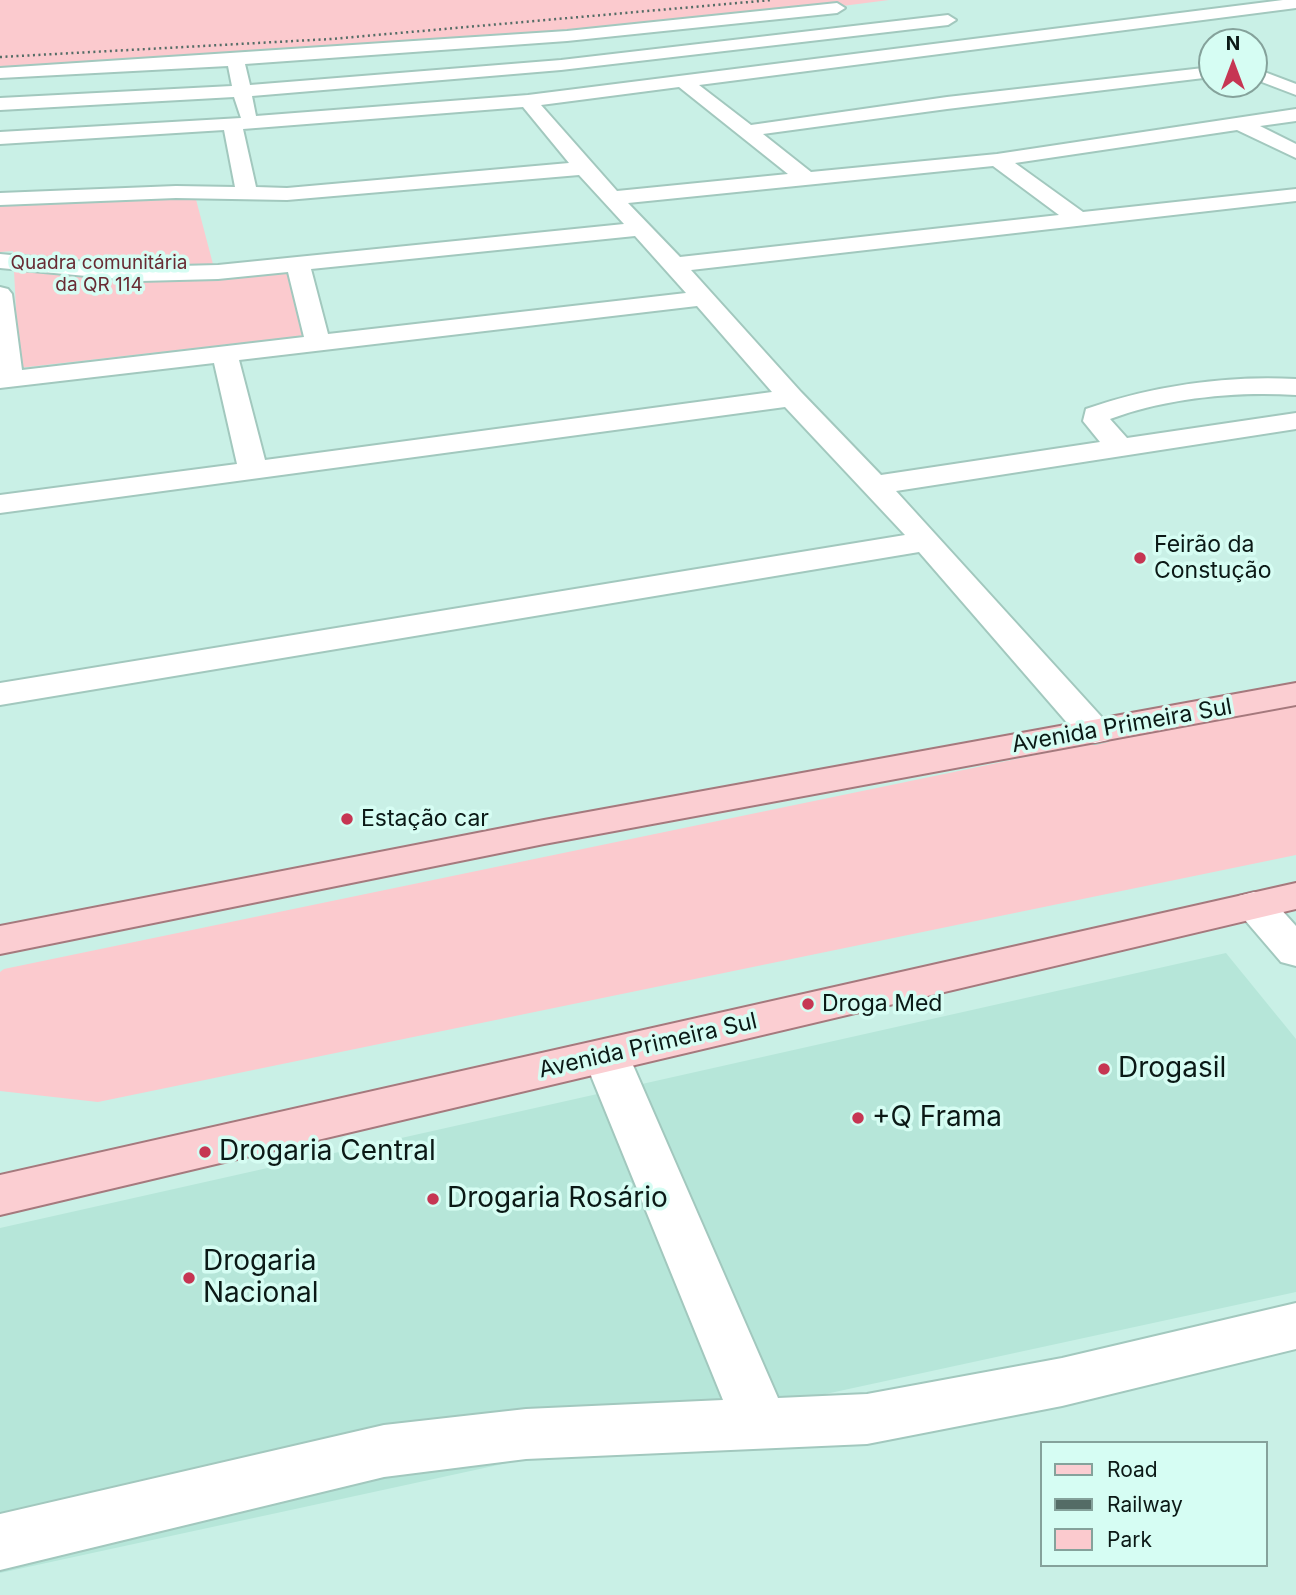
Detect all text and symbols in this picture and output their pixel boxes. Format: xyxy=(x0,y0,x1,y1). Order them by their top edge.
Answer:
north arrow xyxy=(1198,28,1268,98)
text: N xyxy=(1226,32,1240,55)
park label: Quadra comunitária da QR 114 xyxy=(11,252,187,296)
place label: Feirão da Constução xyxy=(1154,531,1272,585)
marker: Feirão da Constução xyxy=(1132,550,1148,566)
street label: Avenida Primeira Sul xyxy=(1010,693,1234,759)
place label: Estação car xyxy=(361,805,489,833)
marker: Estação car xyxy=(339,811,355,827)
place label: Droga Med xyxy=(822,990,942,1018)
marker: Droga Med xyxy=(800,996,816,1012)
street label: Avenida Primeira Sul xyxy=(536,1007,760,1085)
place label: Drogasil xyxy=(1118,1052,1226,1086)
marker: Drogasil xyxy=(1096,1061,1112,1077)
place label: +Q Frama xyxy=(872,1101,1002,1135)
marker: +Q Frama xyxy=(850,1110,866,1126)
place label: Drogaria Central xyxy=(219,1135,436,1169)
marker: Drogaria Central xyxy=(197,1144,213,1160)
place label: Drogaria Rosário xyxy=(447,1182,668,1216)
marker: Drogaria Rosário xyxy=(425,1191,441,1207)
place label: Drogaria Nacional xyxy=(203,1245,318,1311)
marker: Drogaria Nacional xyxy=(181,1270,197,1286)
legend xyxy=(1040,1441,1268,1567)
text: Road xyxy=(1107,1457,1158,1482)
text: Railway xyxy=(1107,1492,1183,1517)
text: Park xyxy=(1107,1527,1152,1552)

